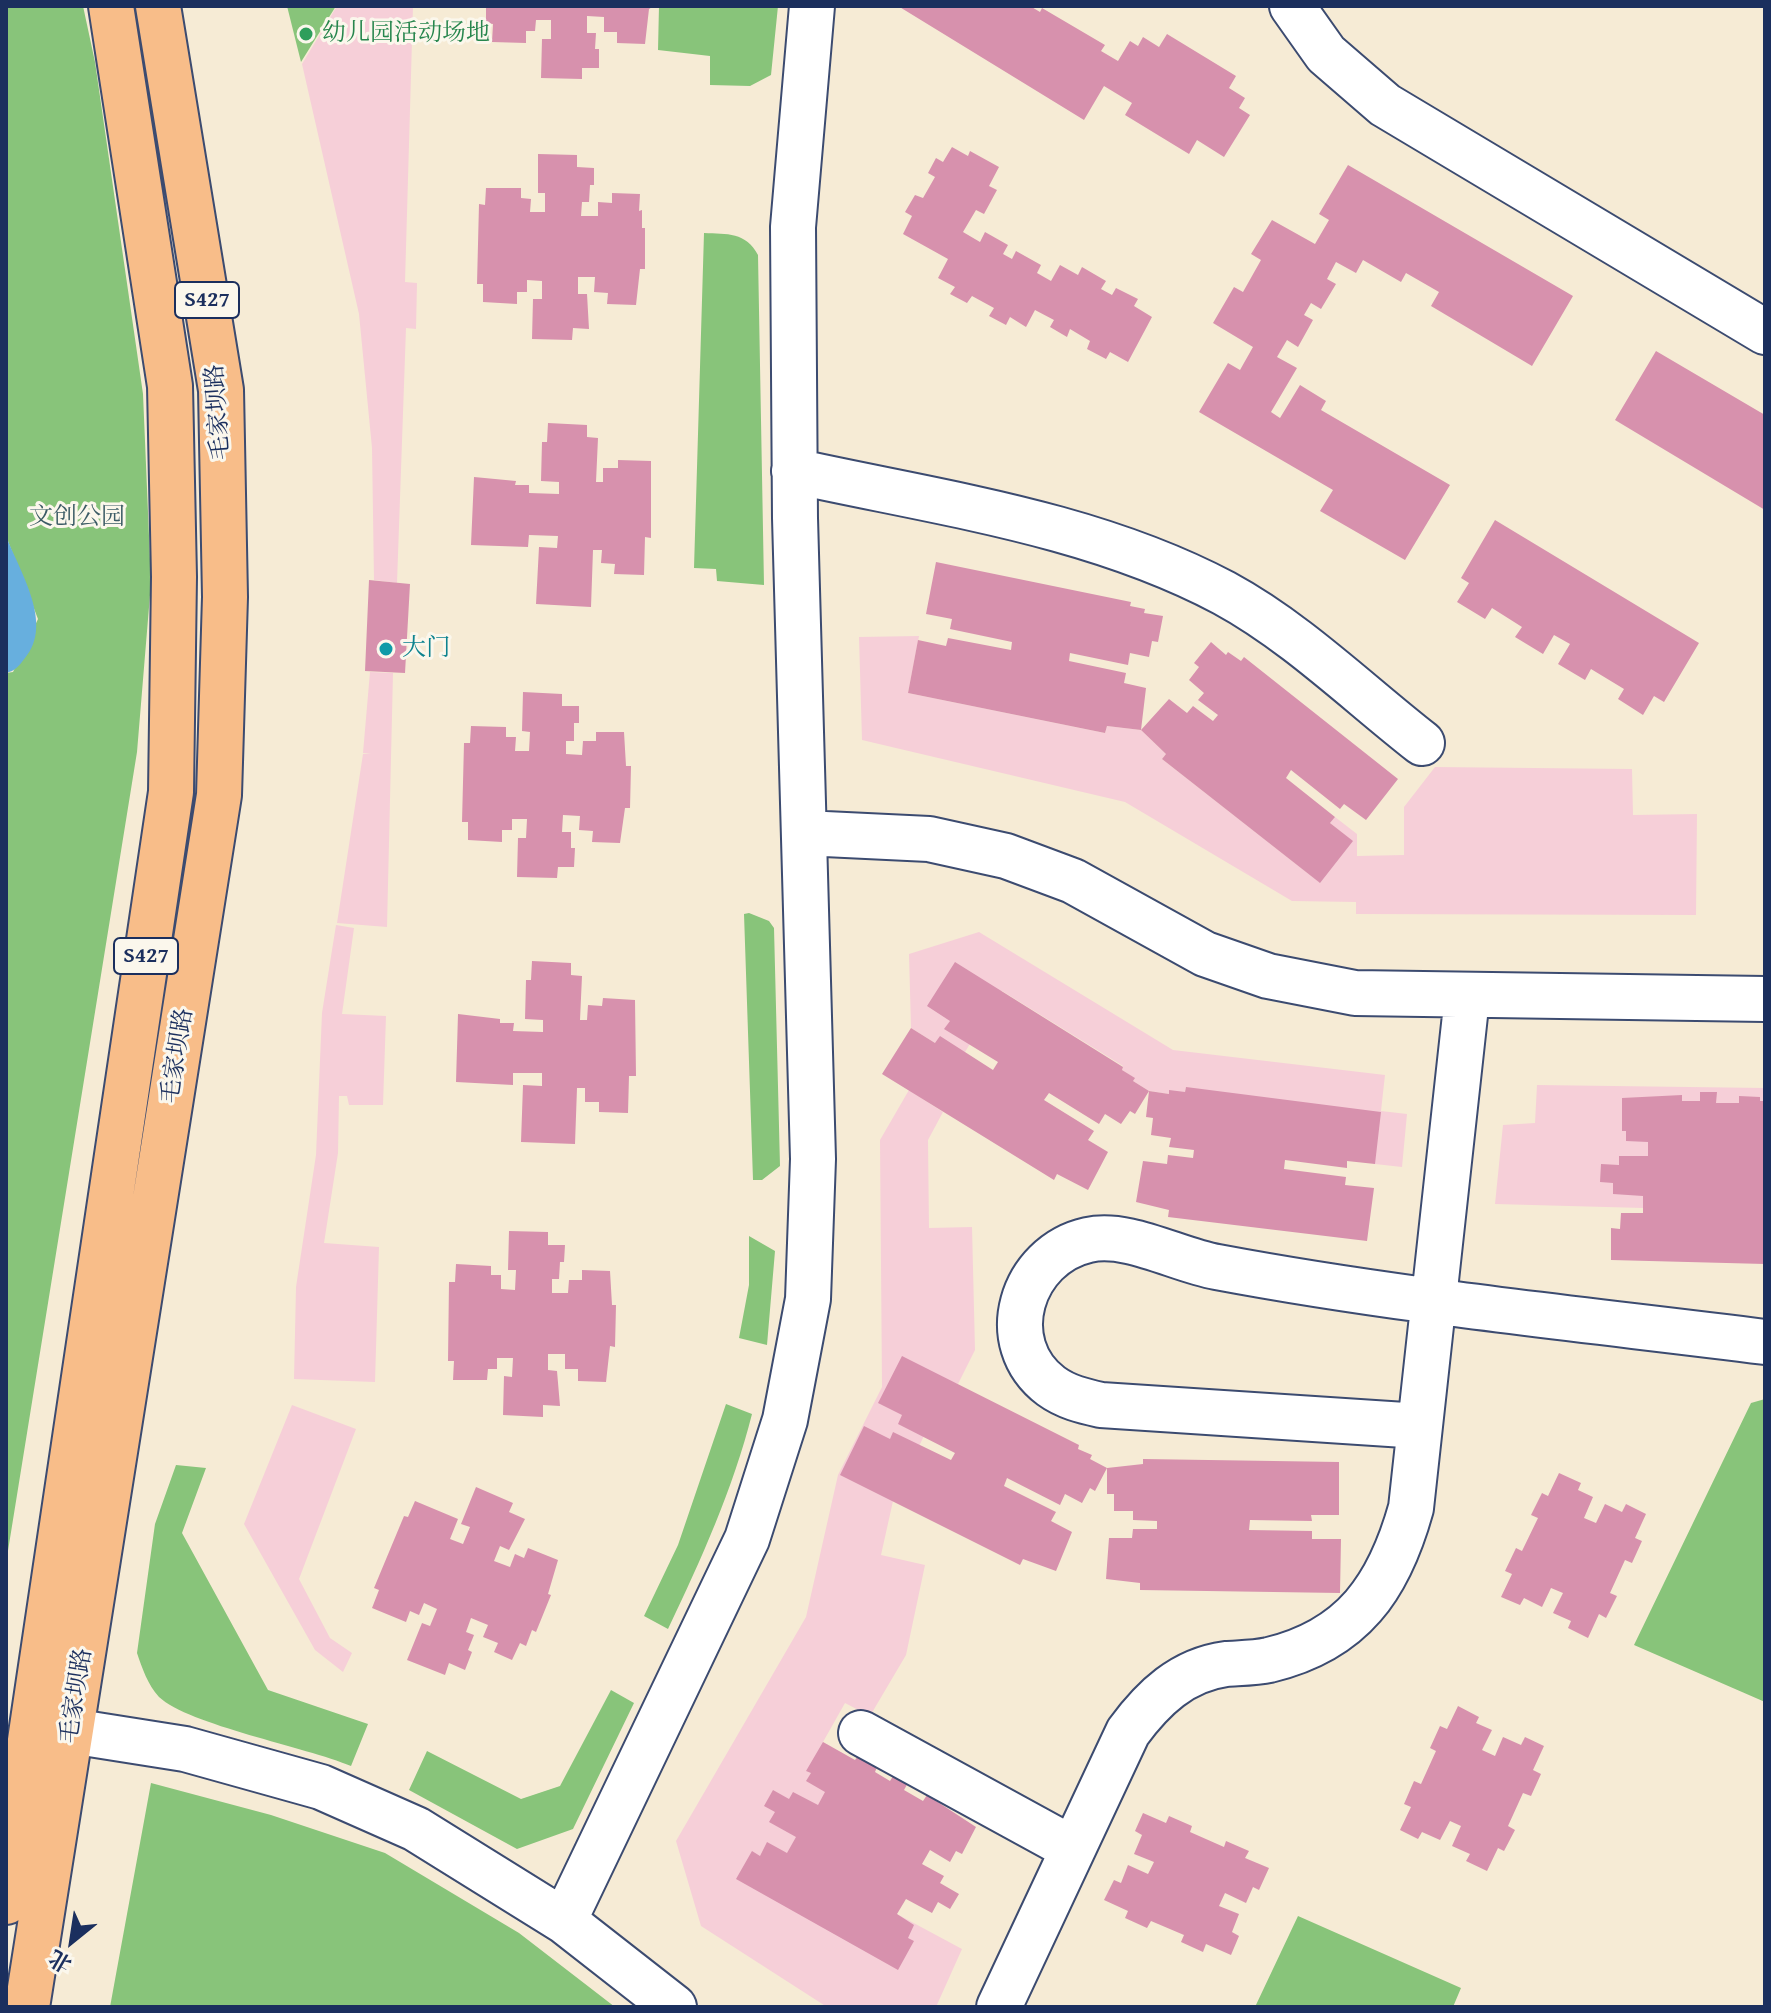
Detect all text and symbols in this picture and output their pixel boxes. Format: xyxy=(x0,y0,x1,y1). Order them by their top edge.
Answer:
place label: 幼儿园活动场地 xyxy=(322,20,490,48)
marker: 幼儿园活动场地 xyxy=(297,25,315,43)
road number: S427 xyxy=(175,282,239,318)
street label: 毛家坝路 xyxy=(201,363,237,461)
park label: 文创公园 xyxy=(29,504,125,532)
place label: 大门 xyxy=(402,635,450,663)
marker: 大门 xyxy=(377,640,395,658)
road number: S427 xyxy=(114,938,178,974)
street label: 毛家坝路 xyxy=(156,1006,200,1106)
street label: 毛家坝路 xyxy=(55,1646,99,1746)
north arrow xyxy=(32,1901,112,1981)
text: 北 xyxy=(42,1942,78,1981)

